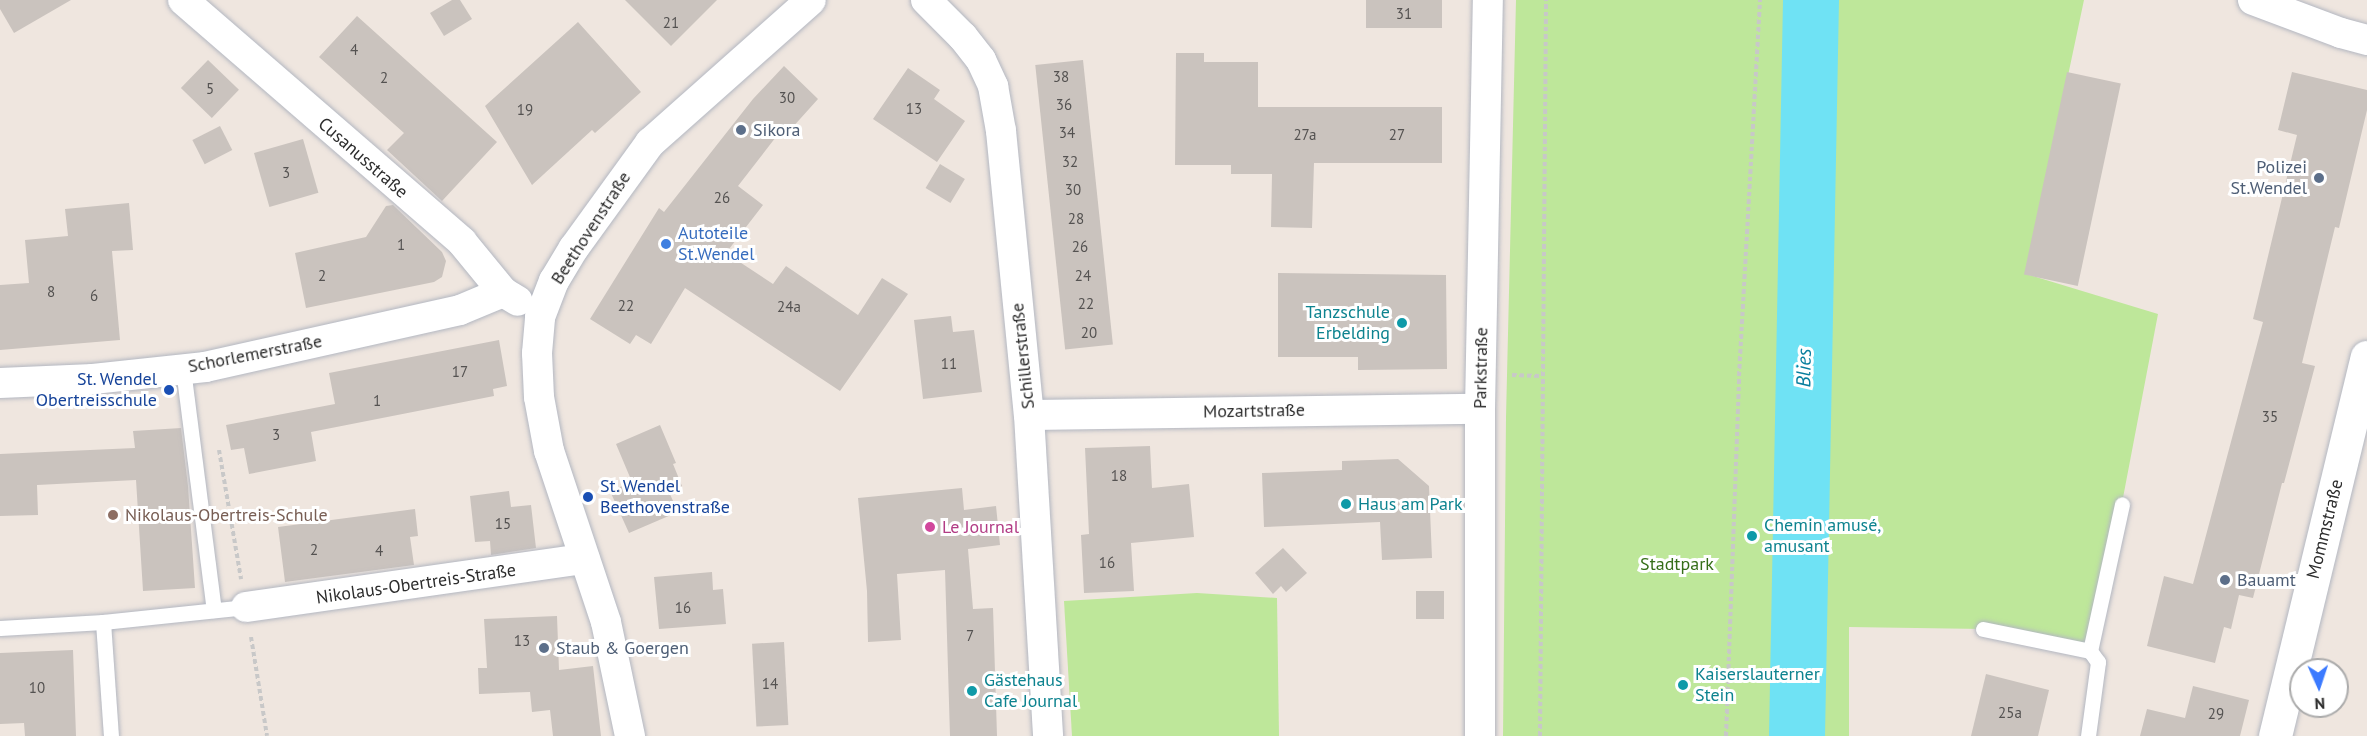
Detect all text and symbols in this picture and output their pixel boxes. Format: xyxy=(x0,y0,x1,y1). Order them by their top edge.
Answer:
house number: 31 xyxy=(1396,5,1412,23)
house number: 21 xyxy=(663,14,679,32)
house number: 4 xyxy=(350,41,358,59)
house number: 38 xyxy=(1053,68,1069,86)
house number: 2 xyxy=(380,69,388,87)
house number: 5 xyxy=(206,80,214,98)
house number: 30 xyxy=(779,89,795,107)
house number: 36 xyxy=(1056,96,1072,114)
house number: 13 xyxy=(906,100,922,118)
house number: 19 xyxy=(517,101,533,119)
street label: Cusanusstraße xyxy=(314,113,412,203)
place label: Sikora xyxy=(753,119,800,141)
marker: Sikora xyxy=(734,123,748,137)
house number: 34 xyxy=(1059,124,1075,142)
house number: 27a xyxy=(1293,126,1317,144)
house number: 27 xyxy=(1389,126,1405,144)
house number: 32 xyxy=(1062,153,1078,171)
place label: Polizei St.Wendel xyxy=(2231,157,2307,200)
house number: 3 xyxy=(282,164,290,182)
street label: Beethovenstraße xyxy=(547,168,635,288)
marker: Polizei St.Wendel xyxy=(2312,171,2326,185)
house number: 30 xyxy=(1065,181,1081,199)
house number: 26 xyxy=(714,189,730,207)
house number: 28 xyxy=(1068,210,1084,228)
place label: Autoteile St.Wendel xyxy=(678,223,754,266)
house number: 1 xyxy=(397,236,405,254)
marker: Autoteile St.Wendel xyxy=(659,237,673,251)
house number: 26 xyxy=(1072,238,1088,256)
house number: 2 xyxy=(318,267,326,285)
house number: 24 xyxy=(1075,267,1091,285)
house number: 8 xyxy=(47,283,55,301)
house number: 6 xyxy=(90,287,98,305)
house number: 22 xyxy=(1078,295,1094,313)
house number: 22 xyxy=(618,297,634,315)
house number: 24a xyxy=(777,298,801,316)
street label: Schillerstraße xyxy=(1007,302,1039,410)
place label: Tanzschule Erbelding xyxy=(1305,302,1390,344)
marker: Tanzschule Erbelding xyxy=(1395,316,1409,330)
house number: 20 xyxy=(1081,324,1097,342)
street label: Parkstraße xyxy=(1469,327,1493,409)
street label: Schorlemerstraße xyxy=(186,330,324,378)
water label: Blies xyxy=(1792,348,1816,388)
house number: 11 xyxy=(941,355,957,373)
house number: 17 xyxy=(452,363,468,381)
place label: St. Wendel Obertreisschule xyxy=(36,369,157,412)
marker: St. Wendel Obertreisschule xyxy=(162,383,176,397)
house number: 1 xyxy=(373,392,381,410)
street label: Mozartstraße xyxy=(1203,399,1305,423)
house number: 35 xyxy=(2262,408,2278,426)
house number: 3 xyxy=(272,426,280,444)
house number: 18 xyxy=(1111,467,1127,485)
place label: St. Wendel Beethovenstraße xyxy=(600,476,730,518)
street label: Mommstraße xyxy=(2302,477,2348,581)
marker: St. Wendel Beethovenstraße xyxy=(581,490,595,504)
place label: Haus am Park xyxy=(1358,493,1463,515)
marker: Haus am Park xyxy=(1339,497,1353,511)
place label: Nikolaus-Obertreis-Schule xyxy=(125,504,328,526)
marker: Nikolaus-Obertreis-Schule xyxy=(106,508,120,522)
house number: 15 xyxy=(495,515,511,533)
place label: Chemin amusé, amusant xyxy=(1764,515,1881,558)
place label: Le Journal xyxy=(942,516,1019,538)
marker: Le Journal xyxy=(923,520,937,534)
marker: Chemin amusé, amusant xyxy=(1745,529,1759,543)
house number: 2 xyxy=(310,541,318,559)
house number: 4 xyxy=(375,542,383,560)
park label: Stadtpark xyxy=(1640,553,1714,575)
house number: 16 xyxy=(1099,554,1115,572)
street label: Nikolaus-Obertreis-Straße xyxy=(315,559,517,609)
place label: Bauamt xyxy=(2237,569,2296,591)
marker: Bauamt xyxy=(2218,573,2232,587)
house number: 16 xyxy=(675,599,691,617)
house number: 7 xyxy=(966,627,974,645)
house number: 13 xyxy=(514,632,530,650)
place label: Staub & Goergen xyxy=(556,637,689,659)
marker: Staub & Goergen xyxy=(537,641,551,655)
north arrow xyxy=(2289,658,2349,718)
place label: Kaiserslauterner Stein xyxy=(1695,664,1820,706)
place label: Gästehaus Cafe Journal xyxy=(984,670,1077,712)
house number: 14 xyxy=(762,675,778,693)
marker: Kaiserslauterner Stein xyxy=(1676,678,1690,692)
house number: 10 xyxy=(29,679,45,697)
marker: Gästehaus Cafe Journal xyxy=(965,684,979,698)
text: N xyxy=(2314,694,2326,714)
house number: 25a xyxy=(1998,704,2022,722)
house number: 29 xyxy=(2208,705,2224,723)

